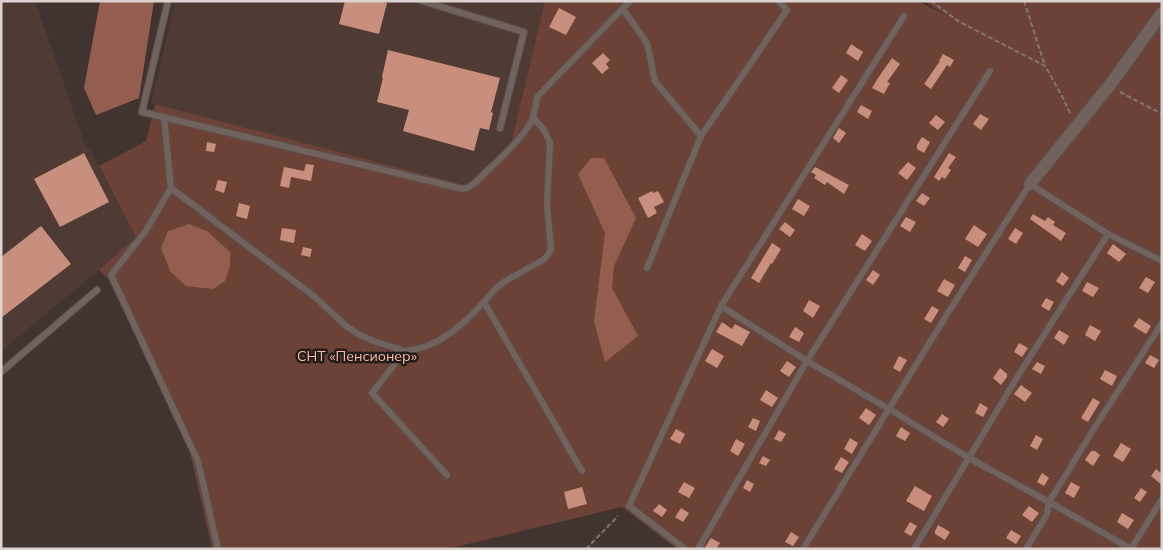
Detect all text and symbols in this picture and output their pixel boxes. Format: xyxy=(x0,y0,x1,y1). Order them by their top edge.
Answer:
park label: СНТ «Пенсионер» xyxy=(297,347,417,365)

